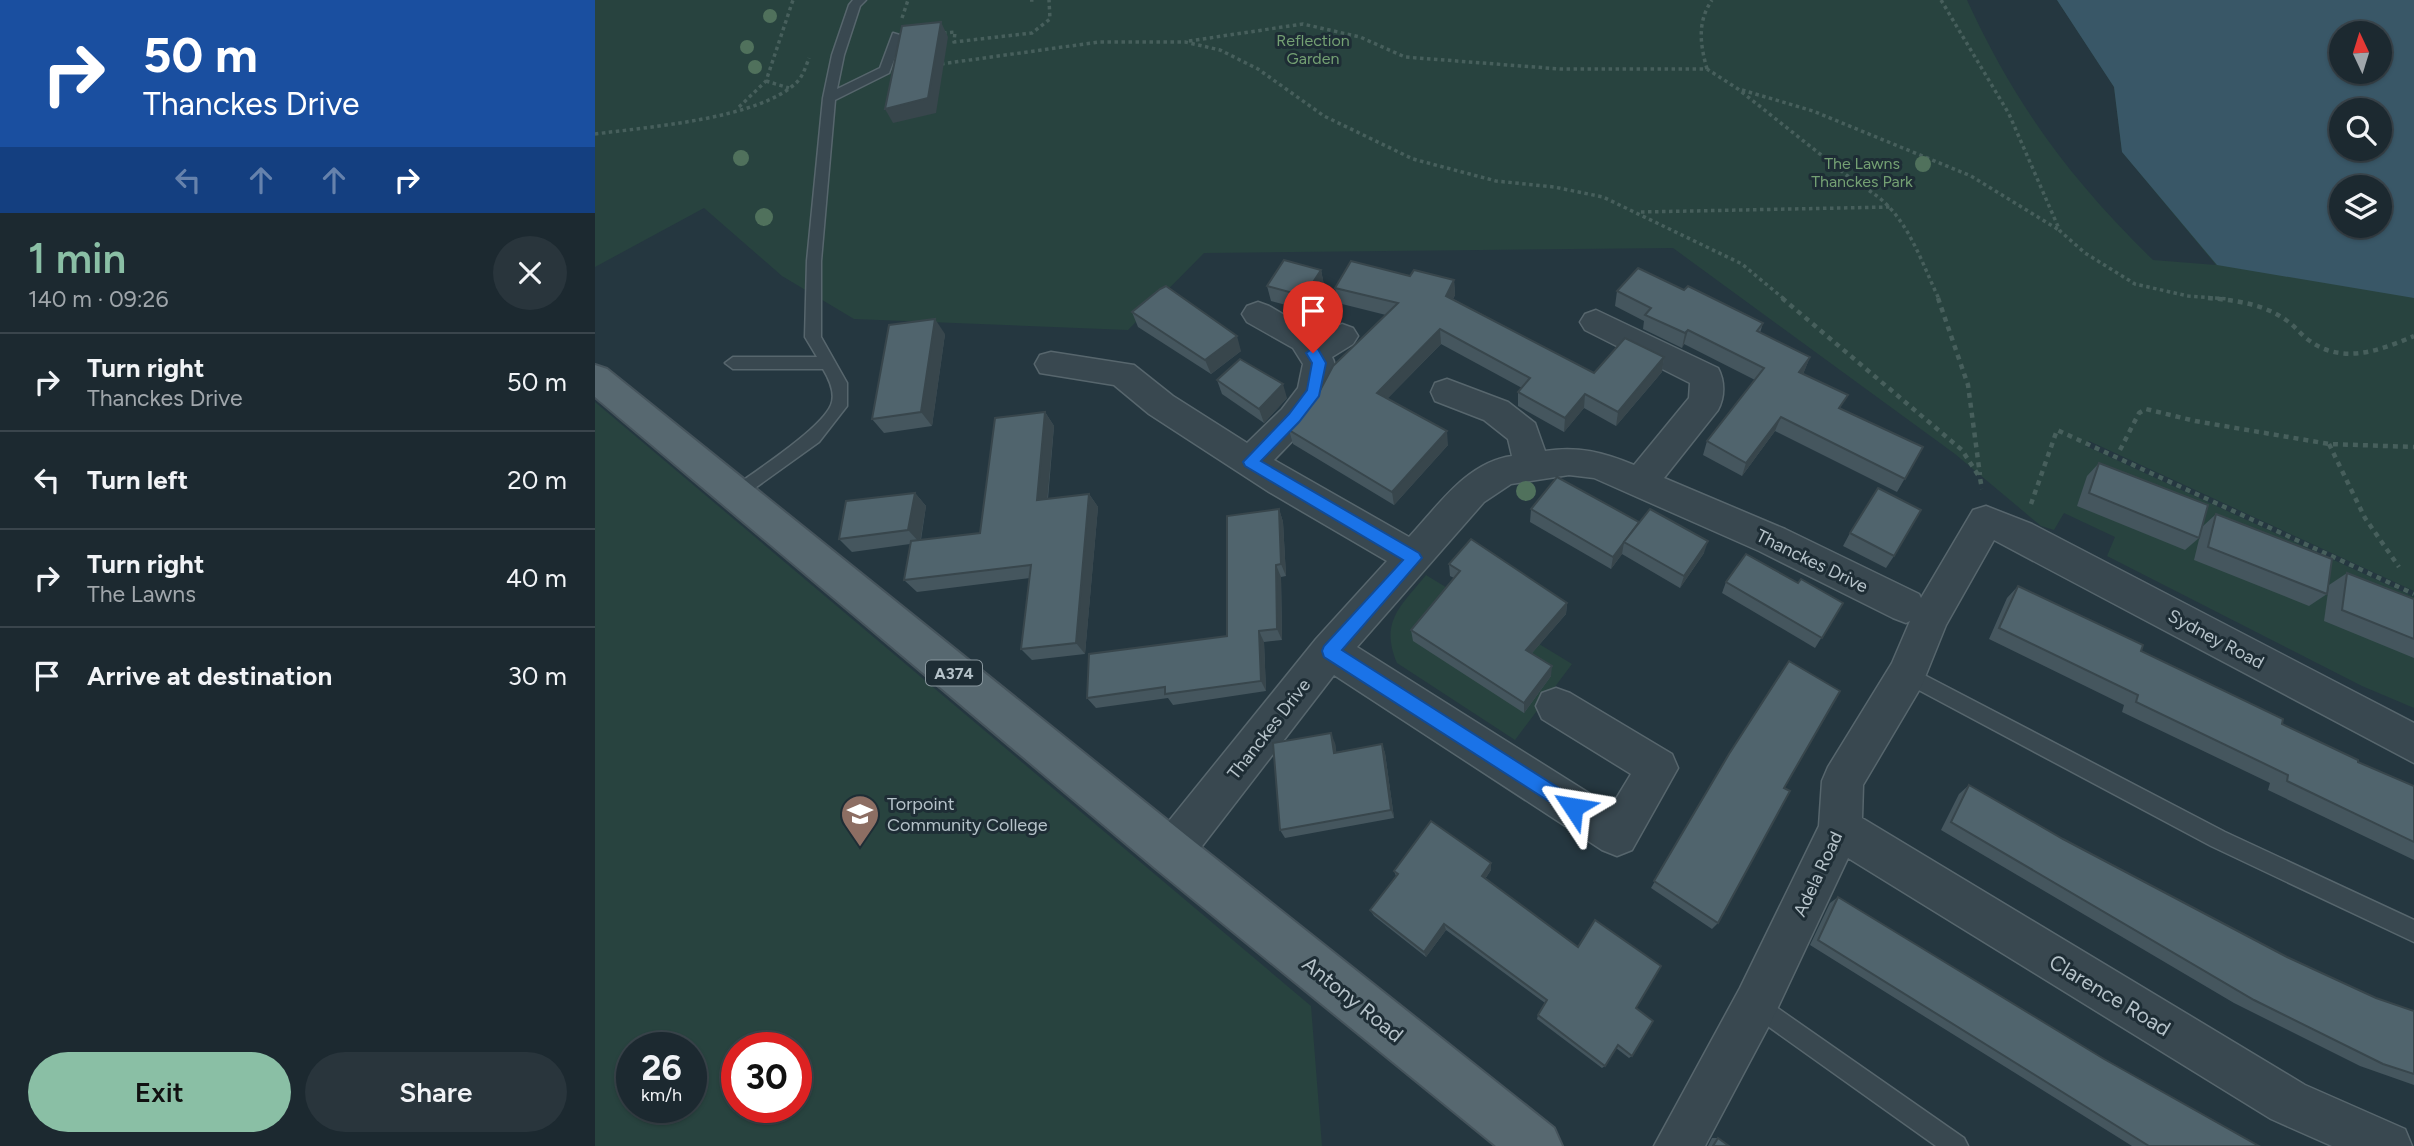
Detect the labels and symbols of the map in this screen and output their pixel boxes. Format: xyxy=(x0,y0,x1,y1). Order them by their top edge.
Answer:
north arrow xyxy=(2329,21,2392,84)
park label: Reflection Garden xyxy=(1276,31,1350,68)
park label: The Lawns Thanckes Park xyxy=(1811,154,1913,191)
pin xyxy=(1283,281,1343,353)
street label: Thanckes Drive xyxy=(1752,524,1872,598)
street label: Sydney Road xyxy=(2164,604,2268,674)
road number: A374 xyxy=(926,660,982,686)
street label: Thanckes Drive xyxy=(1223,674,1315,784)
position arrow xyxy=(1536,770,1610,844)
school or university icon: Torpoint Community College xyxy=(839,793,881,848)
place label: Torpoint Community College xyxy=(887,793,1048,836)
street label: Adela Road xyxy=(1789,828,1847,920)
street label: Clarence Road xyxy=(2045,949,2175,1041)
street label: Antony Road xyxy=(1298,951,1408,1047)
speed limit sign: 30 xyxy=(721,1032,812,1123)

